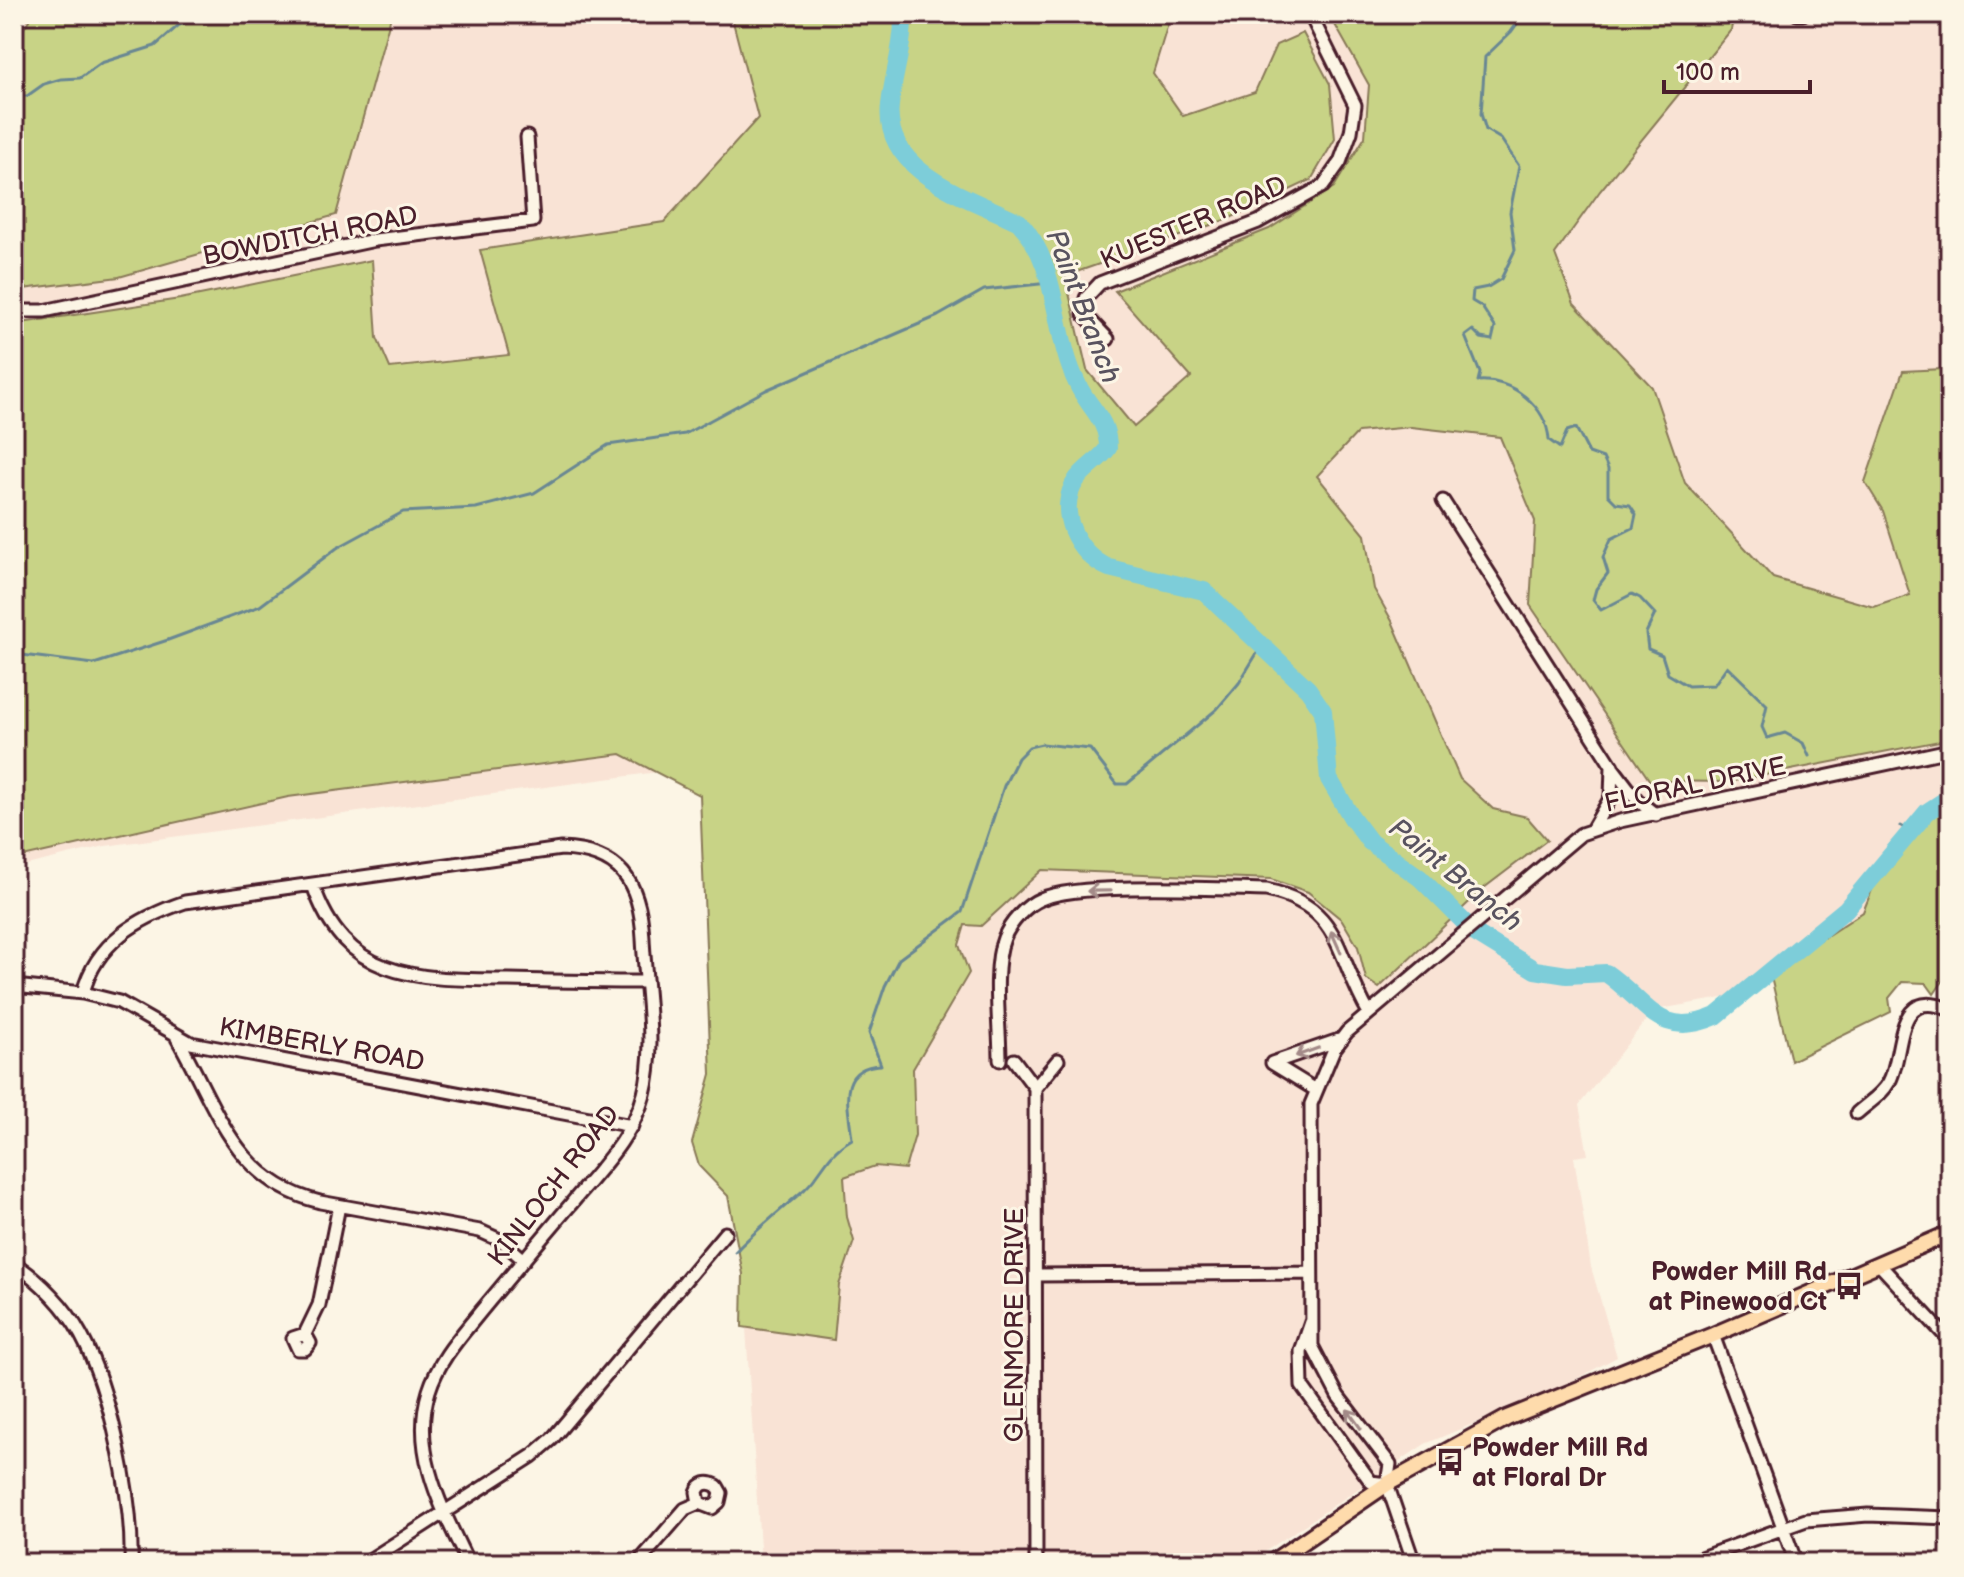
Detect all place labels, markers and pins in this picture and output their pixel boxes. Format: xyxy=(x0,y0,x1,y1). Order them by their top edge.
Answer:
place label: Powder Mill Rd at Pinewood Ct xyxy=(1649,1257,1827,1318)
bus stop icon: Powder Mill Rd at Pinewood Ct xyxy=(1834,1271,1864,1301)
place label: Powder Mill Rd at Floral Dr xyxy=(1472,1433,1648,1494)
bus stop icon: Powder Mill Rd at Floral Dr xyxy=(1435,1447,1465,1477)

